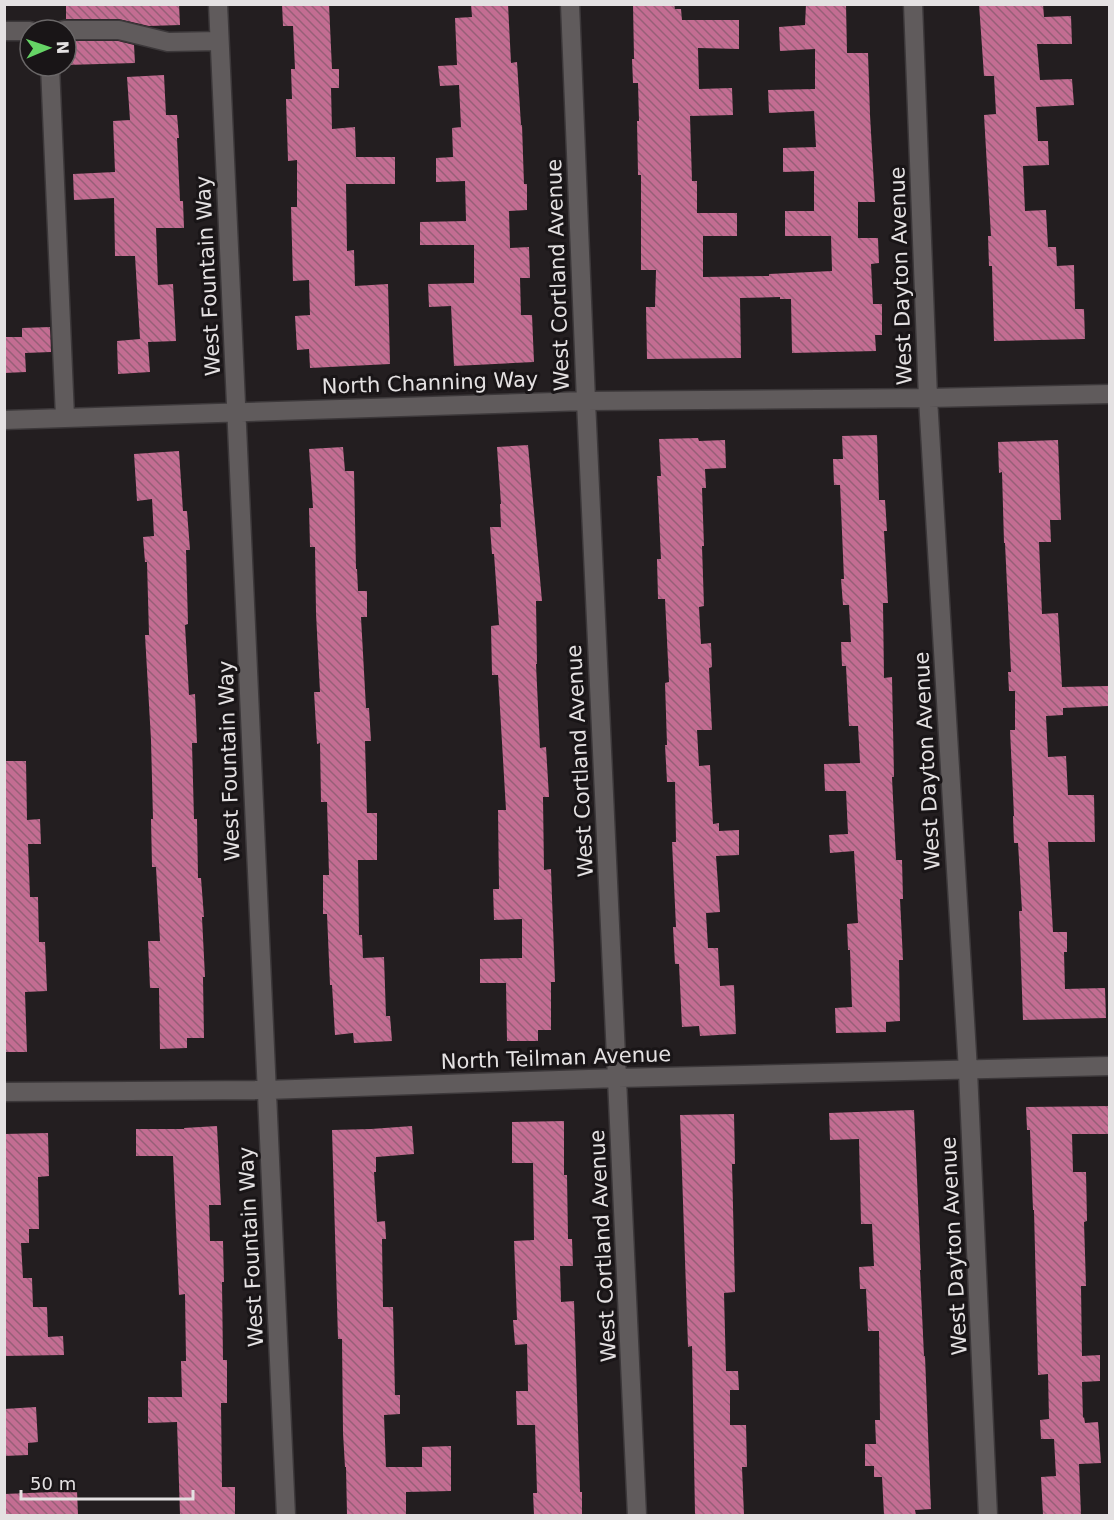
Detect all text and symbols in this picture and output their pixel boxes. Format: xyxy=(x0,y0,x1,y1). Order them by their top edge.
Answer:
north arrow xyxy=(18,18,78,78)
text: N xyxy=(53,40,72,55)
street label: West Cortland Avenue xyxy=(542,158,574,392)
street label: West Dayton Avenue xyxy=(885,166,917,386)
street label: West Fountain Way xyxy=(191,175,225,377)
street label: North Channing Way xyxy=(321,367,539,399)
street label: West Cortland Avenue xyxy=(562,644,598,878)
street label: West Dayton Avenue xyxy=(909,651,945,871)
street label: West Fountain Way xyxy=(214,660,244,862)
street label: North Teilman Avenue xyxy=(440,1042,672,1074)
street label: West Cortland Avenue xyxy=(585,1129,621,1363)
street label: West Dayton Avenue xyxy=(936,1136,972,1356)
street label: West Fountain Way xyxy=(234,1146,268,1348)
scale bar xyxy=(21,1463,194,1501)
text: 50 m xyxy=(30,1473,76,1494)

